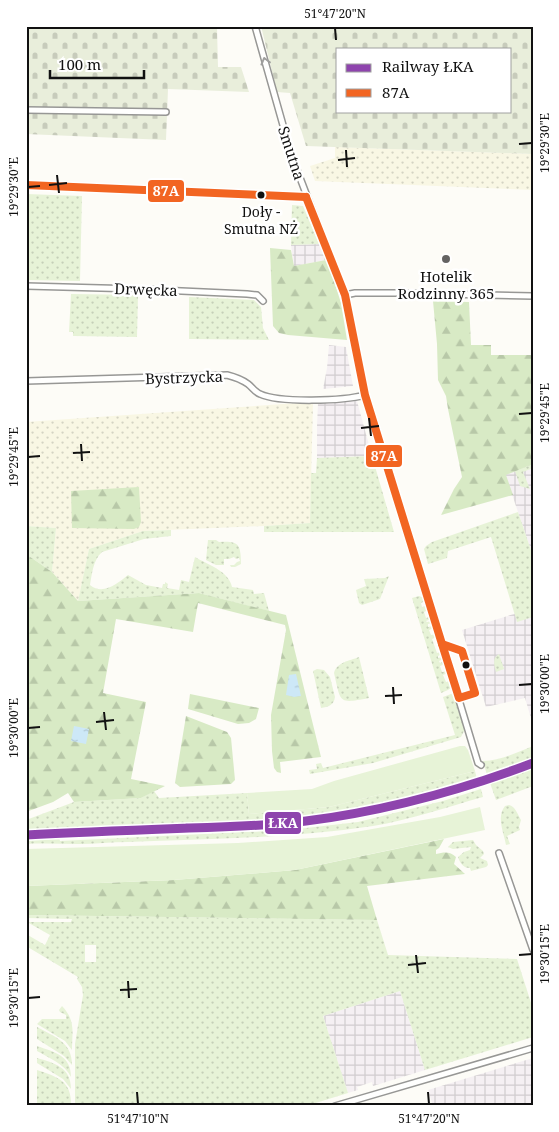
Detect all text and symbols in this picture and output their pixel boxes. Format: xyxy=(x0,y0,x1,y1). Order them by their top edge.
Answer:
text: 51°47'20"N xyxy=(304,5,366,22)
scale bar xyxy=(50,48,144,80)
legend xyxy=(336,48,512,112)
text: 100 m xyxy=(58,54,101,74)
text: Railway ŁKA xyxy=(382,56,474,76)
one-way arrow xyxy=(260,58,270,66)
text: 87A xyxy=(382,82,410,102)
text: 19°29'30"E xyxy=(536,113,553,173)
street label: Smutna xyxy=(274,124,310,182)
text: 19°29'30"E xyxy=(5,157,22,217)
line badge: 87A xyxy=(147,179,185,203)
text: 87A xyxy=(153,181,180,200)
marker: Doły - Smutna NŻ xyxy=(256,190,266,200)
place label: Doły - Smutna NŻ xyxy=(224,202,298,238)
marker: Hotelik Rodzinny 365 xyxy=(440,253,452,265)
place label: Hotelik Rodzinny 365 xyxy=(398,266,494,303)
street label: Drwęcka xyxy=(114,278,178,300)
street label: Bystrzycka xyxy=(145,366,223,388)
text: 19°29'45"E xyxy=(536,383,553,443)
text: 19°29'45"E xyxy=(5,427,22,487)
line badge: 87A xyxy=(365,444,403,468)
text: 87A xyxy=(371,446,398,465)
text: 19°30'00"E xyxy=(536,654,553,714)
unlabelled marker xyxy=(461,660,471,670)
text: 19°30'00"E xyxy=(5,698,22,758)
line badge: ŁKA xyxy=(264,811,302,835)
text: ŁKA xyxy=(268,813,298,832)
text: 19°30'15"E xyxy=(536,924,553,984)
text: 19°30'15"E xyxy=(5,968,22,1028)
text: 51°47'10"N xyxy=(107,1110,169,1127)
text: 51°47'20"N xyxy=(398,1110,460,1127)

